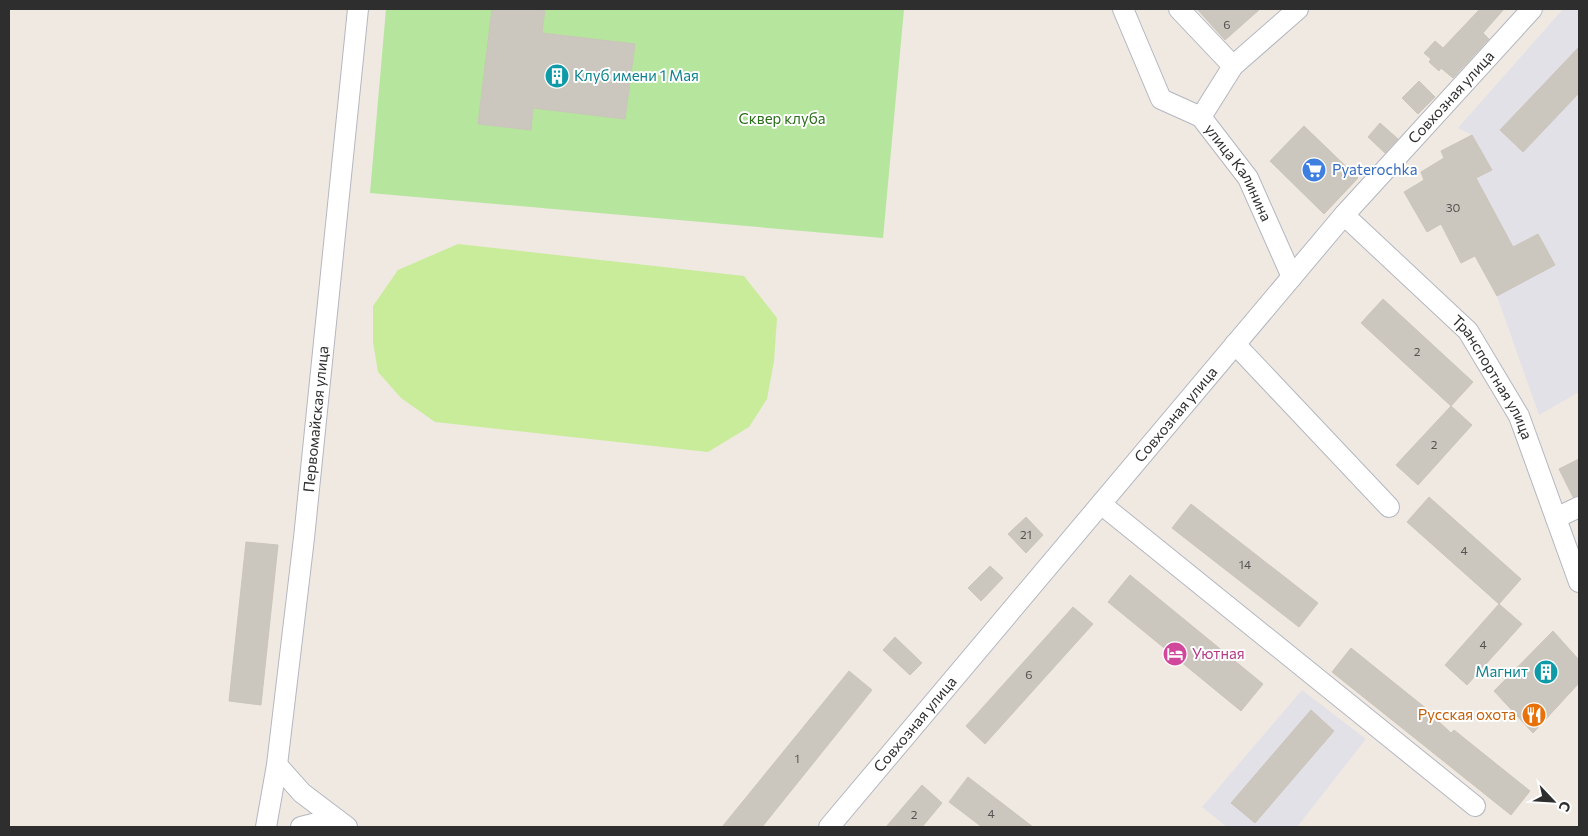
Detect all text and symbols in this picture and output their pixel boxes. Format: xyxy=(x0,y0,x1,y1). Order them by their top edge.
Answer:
house number: 6 xyxy=(1223,17,1231,31)
street label: Совхозная улица xyxy=(1404,47,1497,147)
building icon: Клуб имени 1 Мая xyxy=(544,63,570,89)
place label: Клуб имени 1 Мая xyxy=(574,66,699,84)
park label: Сквер клуба xyxy=(738,109,826,127)
street label: улица Калинина xyxy=(1201,120,1276,224)
supermarket icon: Pyaterochka xyxy=(1301,157,1327,183)
place label: Pyaterochka xyxy=(1332,160,1418,178)
house number: 30 xyxy=(1446,200,1461,214)
street label: Транспортная улица xyxy=(1449,311,1537,442)
house number: 2 xyxy=(1414,344,1421,358)
street label: Первомайская улица xyxy=(299,345,332,493)
street label: Совхозная улица xyxy=(1130,363,1221,465)
house number: 2 xyxy=(1431,437,1438,451)
house number: 21 xyxy=(1020,527,1032,541)
house number: 4 xyxy=(1460,543,1468,557)
house number: 14 xyxy=(1239,557,1251,571)
house number: 4 xyxy=(1479,637,1487,651)
hotel icon: Уютная xyxy=(1162,641,1188,667)
place label: Уютная xyxy=(1192,644,1245,662)
building icon: Магнит xyxy=(1533,659,1559,685)
place label: Магнит xyxy=(1475,662,1528,680)
house number: 6 xyxy=(1025,667,1033,681)
street label: Совхозная улица xyxy=(869,672,960,775)
restaurant icon: Русская охота xyxy=(1521,702,1547,728)
place label: Русская охота xyxy=(1418,705,1516,723)
house number: 1 xyxy=(794,751,800,765)
north arrow xyxy=(1528,776,1578,826)
text: С xyxy=(1556,799,1575,815)
house number: 4 xyxy=(987,806,995,820)
house number: 2 xyxy=(911,807,918,821)

